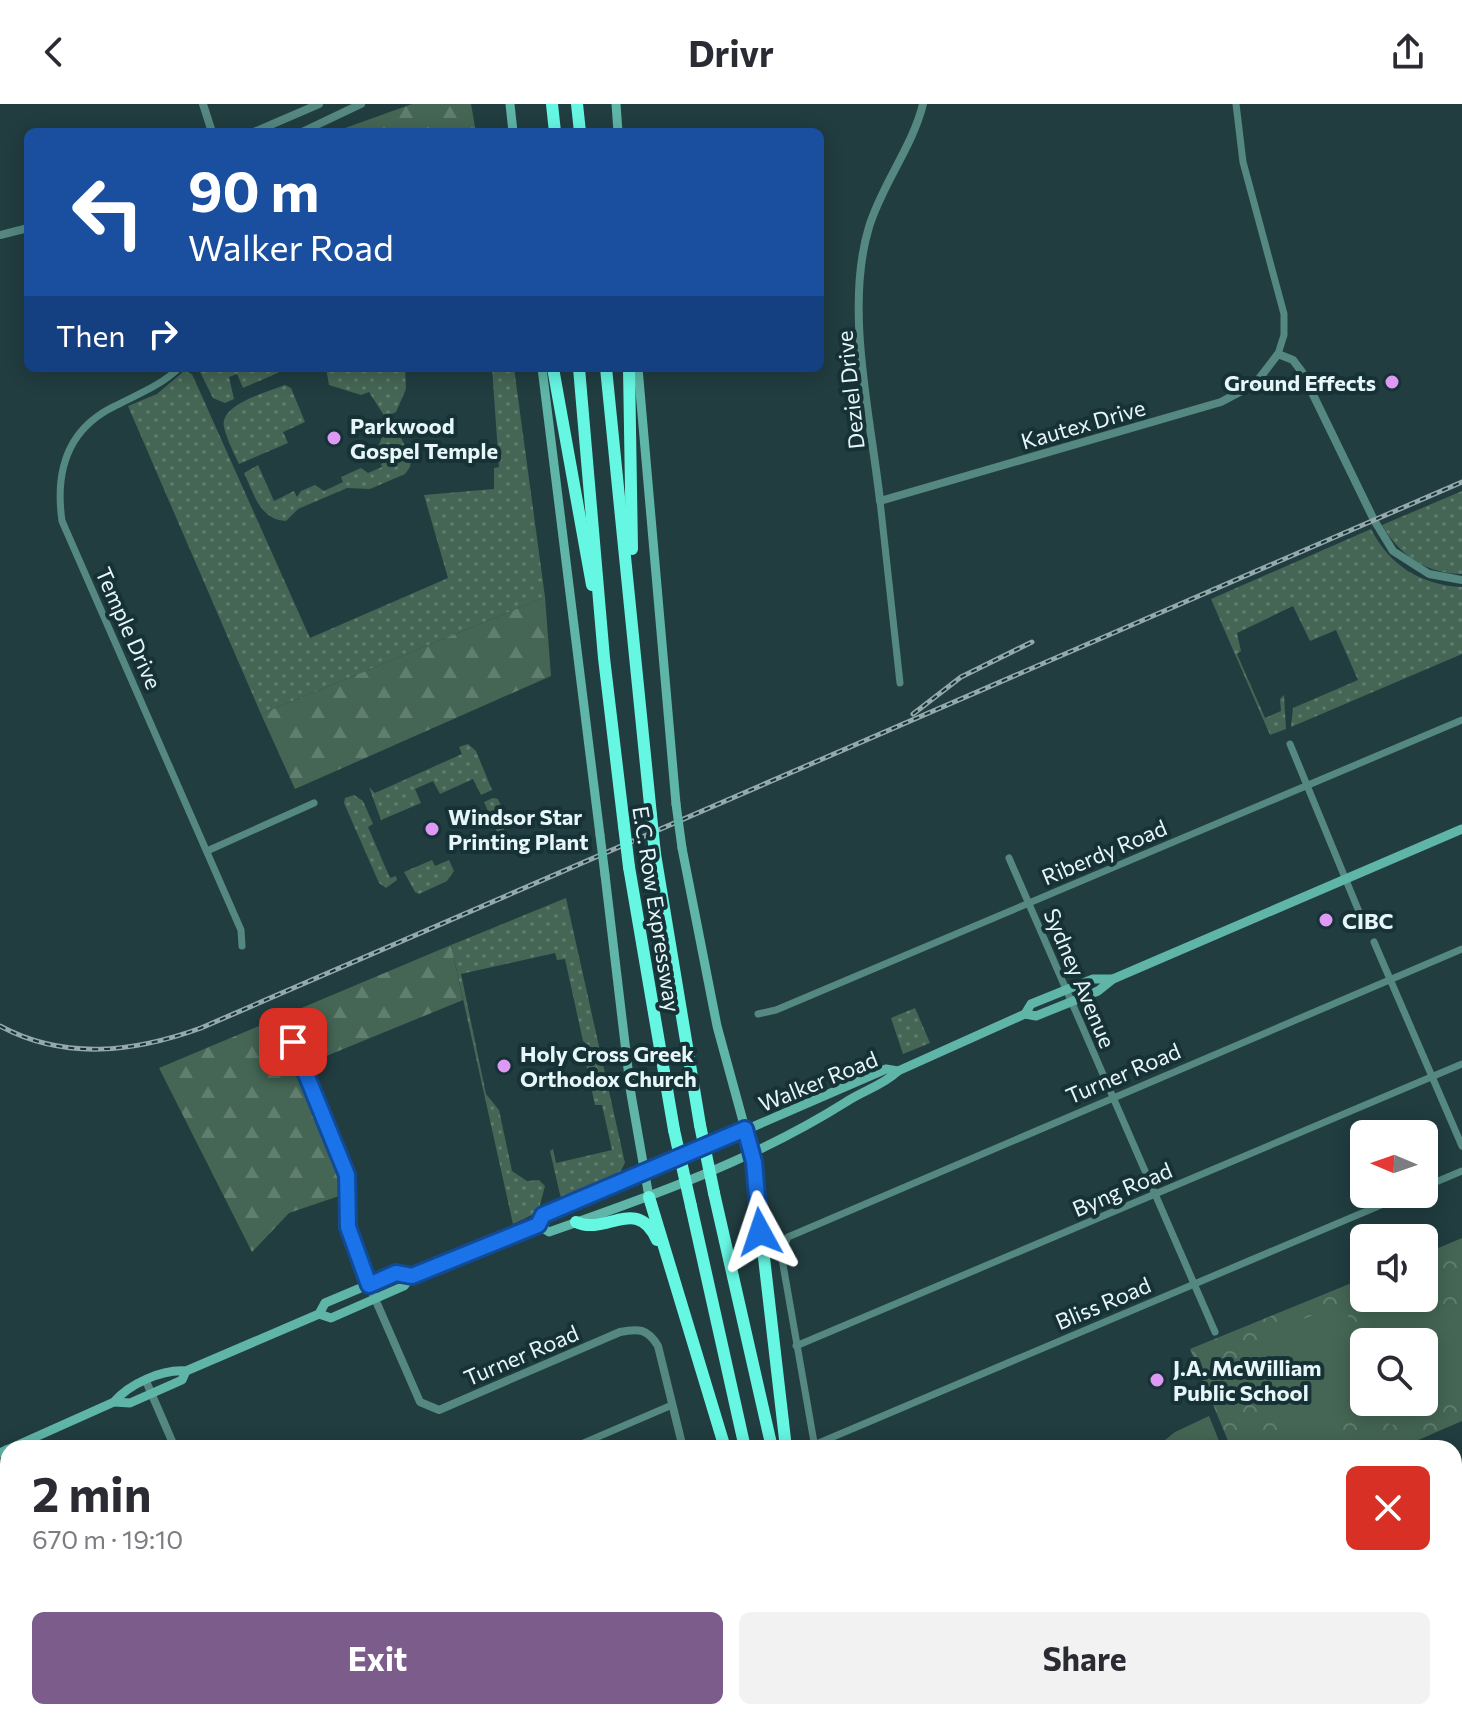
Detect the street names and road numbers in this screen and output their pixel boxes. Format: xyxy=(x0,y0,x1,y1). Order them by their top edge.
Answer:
street label: Deziel Drive xyxy=(830,329,870,451)
street label: Kautex Drive xyxy=(1018,393,1148,455)
street label: Temple Drive xyxy=(90,563,168,693)
street label: E.C. Row Expressway xyxy=(627,804,687,1014)
street label: Riberdy Road xyxy=(1037,814,1171,890)
street label: Sydney Avenue xyxy=(1038,904,1122,1052)
street label: Turner Road xyxy=(1062,1037,1184,1109)
street label: Walker Road xyxy=(755,1045,881,1117)
street label: Byng Road xyxy=(1068,1156,1176,1222)
street label: Bliss Road xyxy=(1051,1271,1155,1335)
street label: Turner Road xyxy=(460,1319,582,1391)

